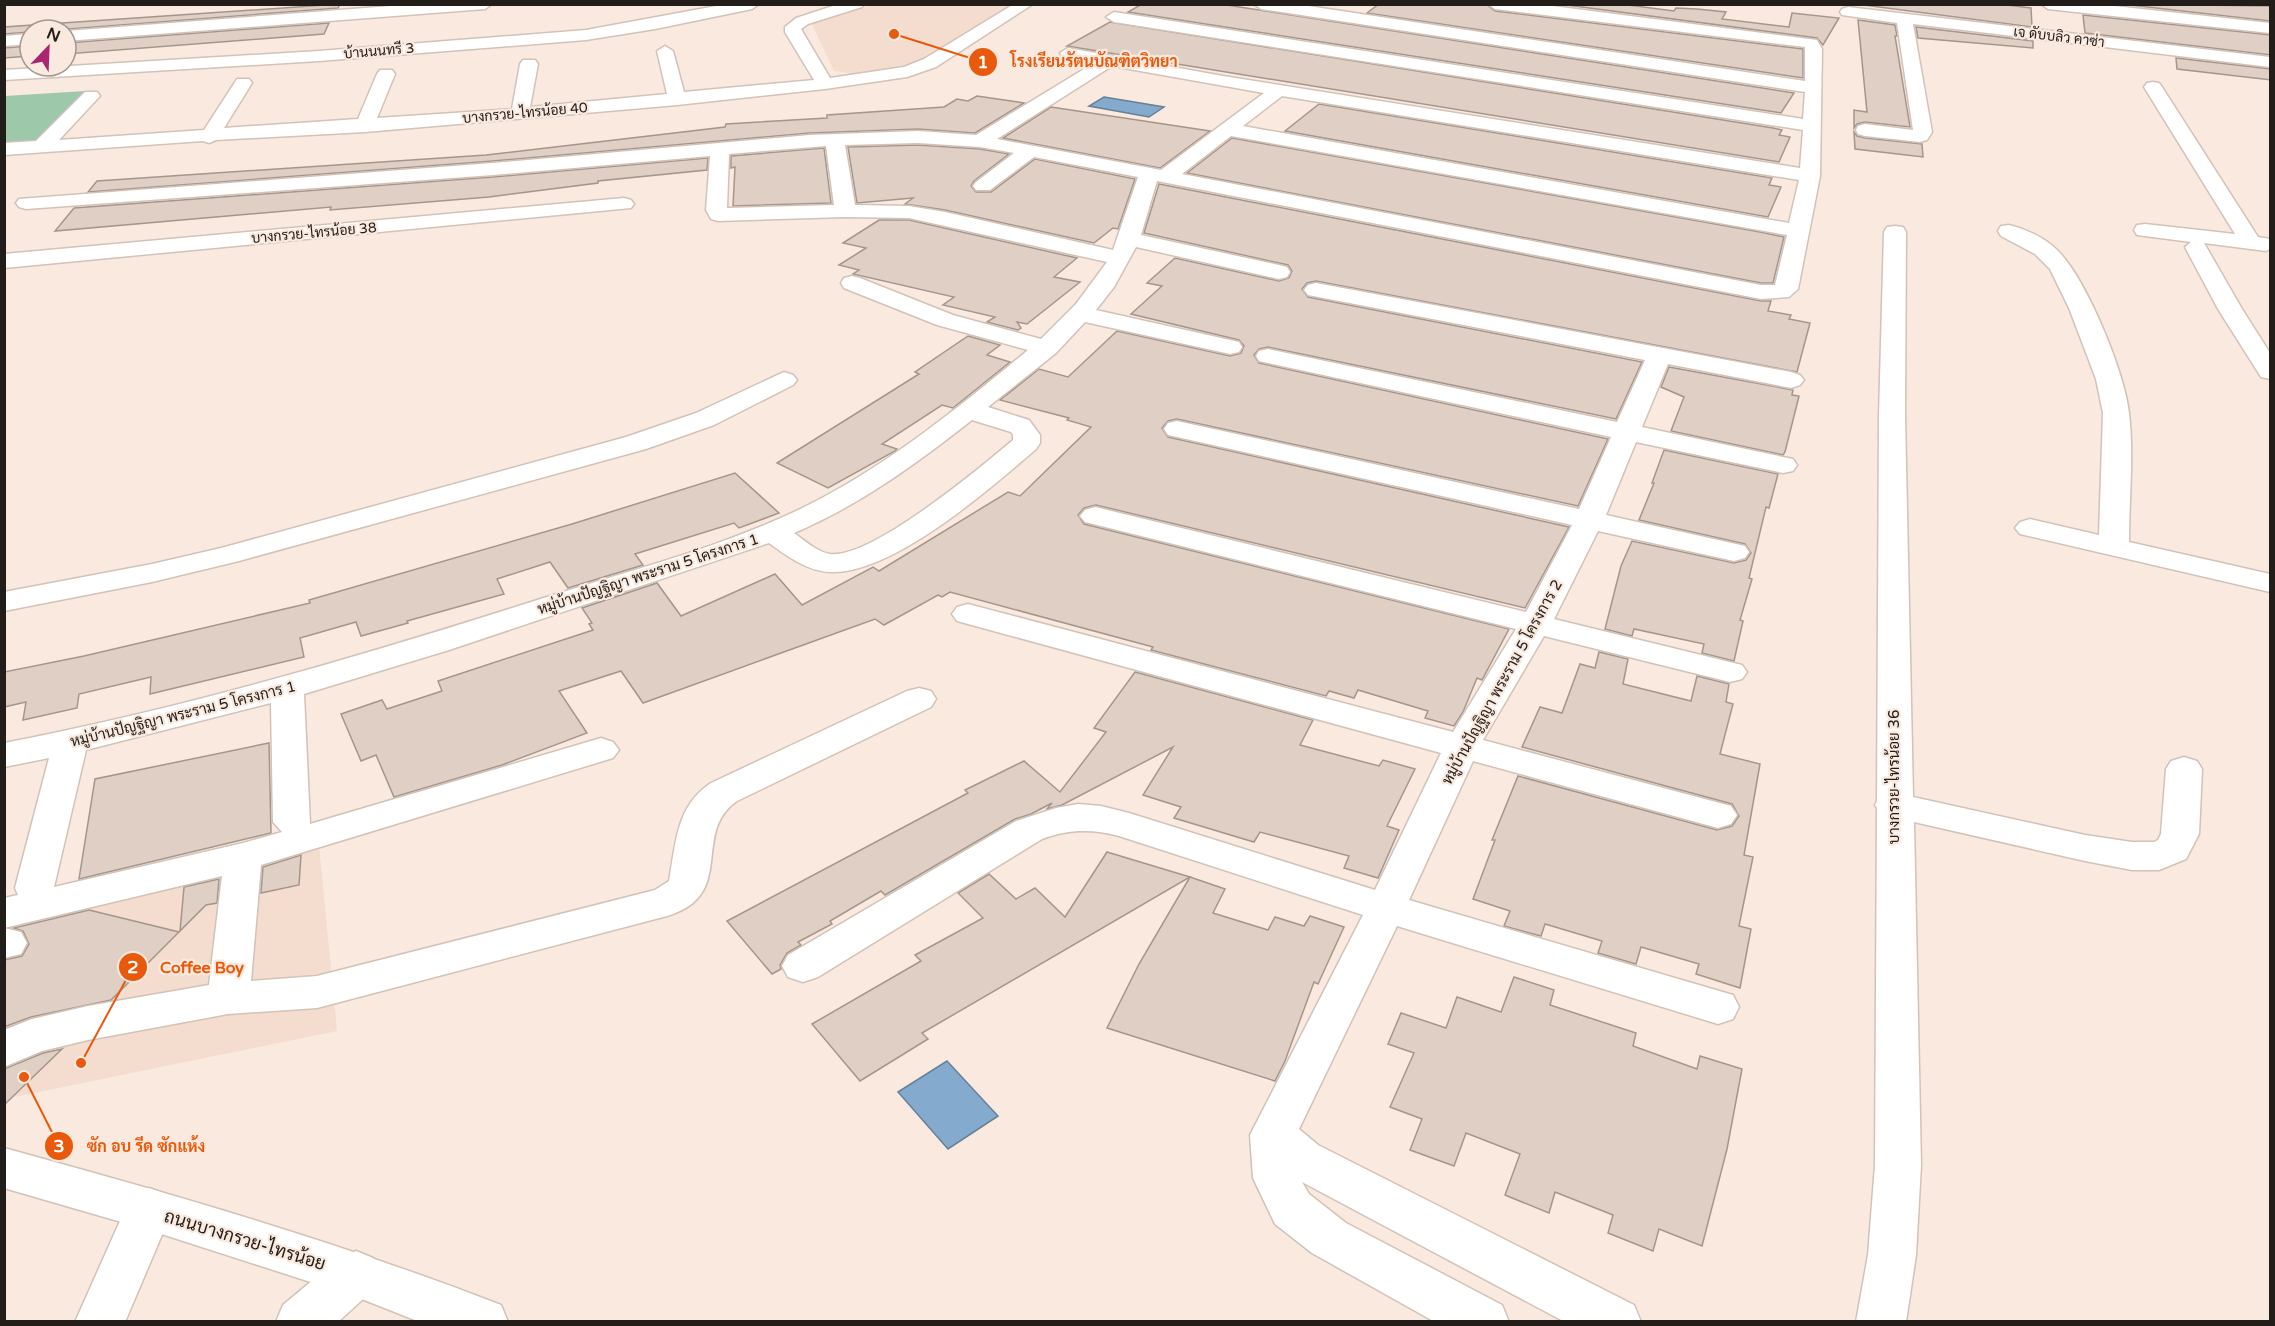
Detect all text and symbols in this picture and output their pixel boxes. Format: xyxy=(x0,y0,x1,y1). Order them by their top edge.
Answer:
north arrow xyxy=(18,18,78,78)
text: N xyxy=(44,23,63,47)
street label: เจ ดับบลิว คาซ่า xyxy=(2012,23,2106,51)
street label: บ้านนนทรี 3 xyxy=(343,38,415,63)
callout: โรงเรียนรัตนบัณฑิตวิทยา xyxy=(968,45,1190,79)
text: โรงเรียนรัตนบัณฑิตวิทยา xyxy=(1009,50,1178,72)
text: 1 xyxy=(977,51,989,73)
street label: บางกรวย-ไทรน้อย 40 xyxy=(462,98,589,127)
street label: บางกรวย-ไทรน้อย 38 xyxy=(251,218,378,247)
street label: หมู่บ้านปัญฐิญา พระราม 5 โครงการ 1 xyxy=(535,529,761,619)
street label: หมู่บ้านปัญฐิญา พระราม 5 โครงการ 2 xyxy=(1437,576,1567,788)
street label: หมู่บ้านปัญฐิญา พระราม 5 โครงการ 1 xyxy=(68,676,298,752)
street label: บางกรวย-ไทรน้อย 36 xyxy=(1884,710,1903,844)
callout: Coffee Boy xyxy=(118,950,256,984)
text: 2 xyxy=(127,956,139,978)
text: Coffee Boy xyxy=(160,958,244,978)
callout: ซัก อบ รีด ซักแห้ง xyxy=(44,1129,217,1163)
text: 3 xyxy=(53,1135,65,1157)
text: ซัก อบ รีด ซักแห้ง xyxy=(87,1135,205,1157)
street label: ถนนบางกรวย-ไทรน้อย xyxy=(162,1203,329,1275)

